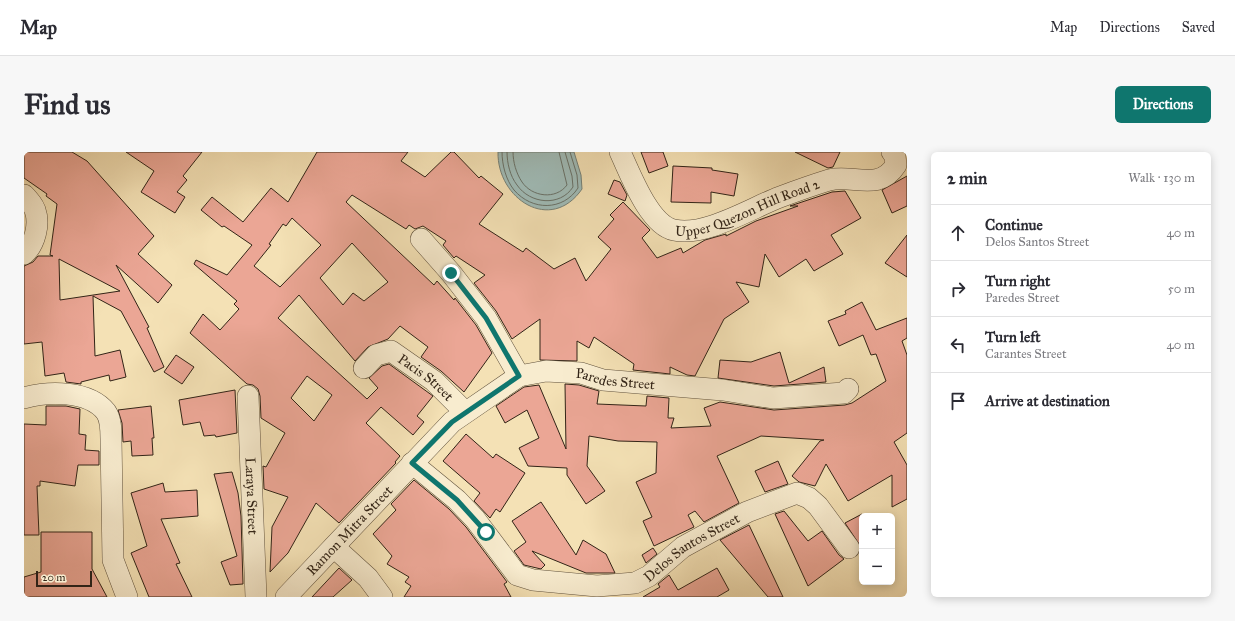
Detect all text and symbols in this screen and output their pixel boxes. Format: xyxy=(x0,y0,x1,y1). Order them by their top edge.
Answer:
text: Map xyxy=(20,16,57,39)
text: Map xyxy=(1050,19,1077,36)
text: Directions xyxy=(1099,19,1160,36)
text: Saved xyxy=(1182,19,1215,36)
button: Directions xyxy=(1115,86,1211,123)
text: Find us xyxy=(24,87,110,122)
text: 2 min xyxy=(947,168,987,189)
text: Walk · 130 m xyxy=(1128,170,1195,186)
street label: Upper Quezon Hill Road 2 xyxy=(674,175,822,240)
text: Continue xyxy=(985,216,1043,234)
icon: ahead xyxy=(947,222,969,244)
text: 40 m xyxy=(1166,225,1195,241)
text: Delos Santos Street xyxy=(985,234,1089,250)
route end xyxy=(442,264,460,282)
text: Turn right xyxy=(985,272,1050,290)
icon: right xyxy=(947,278,969,300)
text: 50 m xyxy=(1168,281,1195,297)
text: Paredes Street xyxy=(985,290,1060,306)
text: Turn left xyxy=(985,328,1041,346)
icon: left xyxy=(947,334,969,356)
text: 40 m xyxy=(1166,337,1195,353)
text: Carantes Street xyxy=(985,346,1067,362)
street label: Pacis Street xyxy=(395,350,457,404)
street label: Paredes Street xyxy=(575,364,656,393)
icon: arrive xyxy=(947,390,969,412)
text: Arrive at destination xyxy=(985,392,1110,410)
street label: Laraya Street xyxy=(242,457,262,535)
street label: Ramon Mitra Street xyxy=(303,482,396,579)
street label: Delos Santos Street xyxy=(640,509,743,585)
map controls xyxy=(859,513,895,585)
button: + xyxy=(859,513,895,549)
route start xyxy=(477,523,495,541)
button: − xyxy=(859,549,895,585)
scale bar xyxy=(36,569,92,588)
text: 20 m xyxy=(42,571,65,584)

